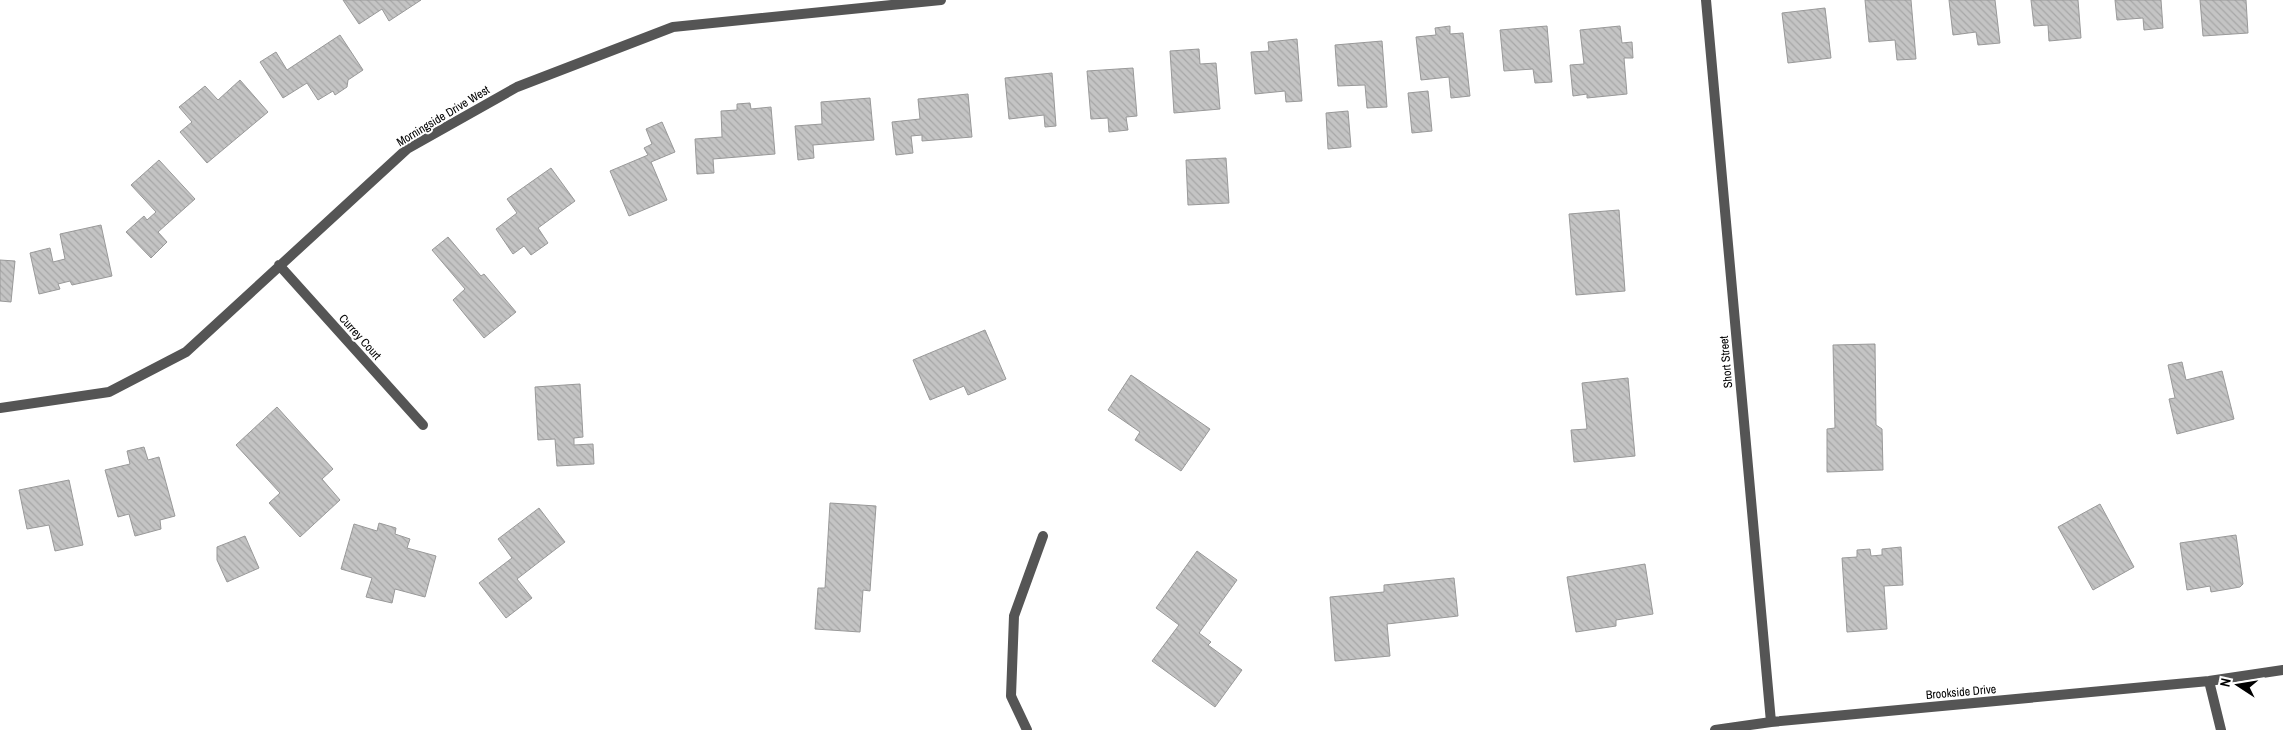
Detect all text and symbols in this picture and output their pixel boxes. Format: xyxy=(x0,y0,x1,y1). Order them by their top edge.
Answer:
street label: Morningside Drive West xyxy=(393,82,493,150)
street label: Currey Court xyxy=(335,311,385,363)
street label: Short Street xyxy=(1716,335,1736,389)
north arrow xyxy=(2213,660,2263,710)
text: N xyxy=(2216,676,2235,688)
street label: Brookside Drive xyxy=(1925,681,1997,703)

